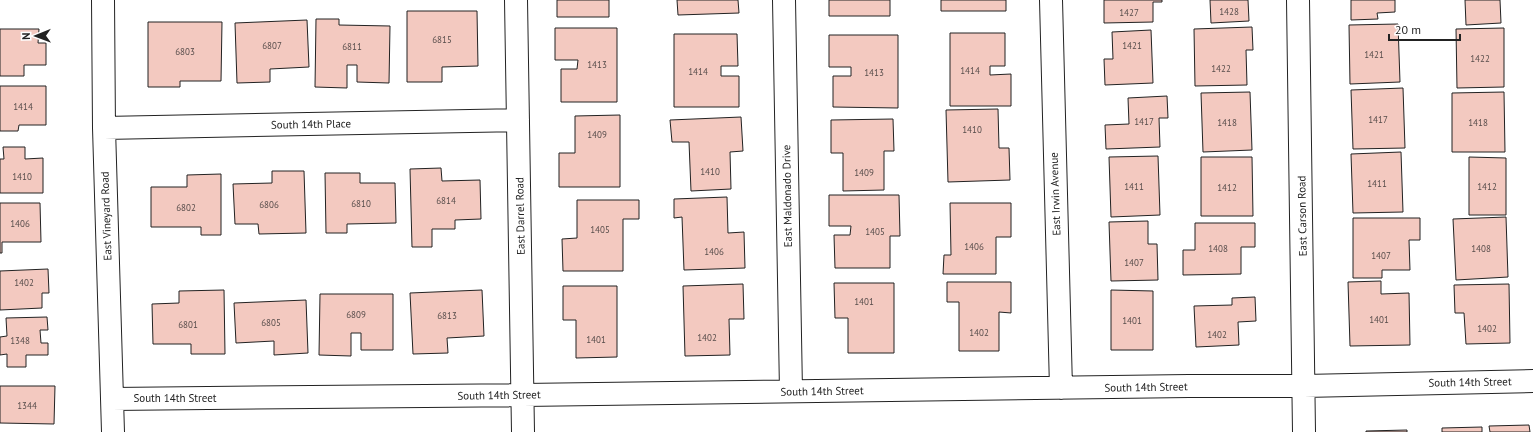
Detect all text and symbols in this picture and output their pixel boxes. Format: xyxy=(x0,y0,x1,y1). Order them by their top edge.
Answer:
house number: 1428 xyxy=(1219,6,1239,17)
house number: 1427 xyxy=(1119,7,1139,18)
north arrow xyxy=(16,16,56,56)
scale bar xyxy=(1389,16,1460,42)
text: 20 m xyxy=(1395,22,1421,37)
text: N xyxy=(19,32,33,40)
house number: 6815 xyxy=(432,34,452,45)
house number: 6807 xyxy=(262,40,282,51)
house number: 1421 xyxy=(1122,40,1142,51)
house number: 6811 xyxy=(342,41,362,52)
house number: 6803 xyxy=(175,46,195,57)
house number: 1421 xyxy=(1364,49,1384,60)
house number: 1422 xyxy=(1470,53,1490,64)
house number: 1413 xyxy=(587,59,607,70)
house number: 1422 xyxy=(1211,63,1231,74)
house number: 1414 xyxy=(960,65,980,76)
house number: 1414 xyxy=(688,66,708,77)
house number: 1413 xyxy=(864,67,884,78)
house number: 1414 xyxy=(13,101,33,112)
house number: 1417 xyxy=(1368,114,1388,125)
street label: South 14th Place xyxy=(271,116,352,132)
house number: 1417 xyxy=(1134,116,1154,127)
house number: 1418 xyxy=(1217,117,1237,128)
house number: 1418 xyxy=(1468,117,1488,128)
house number: 1410 xyxy=(962,124,982,135)
house number: 1409 xyxy=(587,129,607,140)
street label: East Maldonado Drive xyxy=(779,144,795,247)
street label: East Irwin Avenue xyxy=(1047,152,1063,236)
house number: 1410 xyxy=(700,166,720,177)
house number: 1409 xyxy=(854,167,874,178)
house number: 1410 xyxy=(12,171,32,182)
street label: East Vineyard Road xyxy=(97,171,115,261)
street label: East Carson Road xyxy=(1294,175,1310,256)
street label: East Darrel Road xyxy=(512,177,528,255)
house number: 1411 xyxy=(1367,178,1387,189)
house number: 1411 xyxy=(1124,181,1144,192)
house number: 1412 xyxy=(1477,181,1497,192)
house number: 1412 xyxy=(1217,182,1237,193)
house number: 6814 xyxy=(436,195,456,206)
house number: 6810 xyxy=(351,198,371,209)
house number: 6806 xyxy=(259,199,279,210)
house number: 6802 xyxy=(176,202,196,213)
house number: 1406 xyxy=(10,218,30,229)
house number: 1405 xyxy=(590,224,610,235)
house number: 1405 xyxy=(865,226,885,237)
house number: 1406 xyxy=(964,241,984,252)
house number: 1408 xyxy=(1208,243,1228,254)
house number: 1408 xyxy=(1471,243,1491,254)
house number: 1406 xyxy=(704,246,724,257)
house number: 1407 xyxy=(1371,250,1391,261)
house number: 1407 xyxy=(1124,257,1144,268)
house number: 1402 xyxy=(14,277,34,288)
house number: 1401 xyxy=(854,296,874,307)
house number: 6809 xyxy=(346,309,366,320)
house number: 6813 xyxy=(437,310,457,321)
house number: 1401 xyxy=(1369,314,1389,325)
house number: 1401 xyxy=(1122,315,1142,326)
house number: 6805 xyxy=(261,317,281,328)
house number: 6801 xyxy=(178,319,198,330)
house number: 1402 xyxy=(1477,323,1497,334)
house number: 1402 xyxy=(969,327,989,338)
house number: 1402 xyxy=(1207,329,1227,340)
house number: 1402 xyxy=(697,332,717,343)
house number: 1401 xyxy=(586,334,606,345)
house number: 1348 xyxy=(10,335,30,346)
street label: South 14th Street xyxy=(1428,374,1512,390)
street label: South 14th Street xyxy=(1104,379,1188,395)
street label: South 14th Street xyxy=(780,383,864,399)
street label: South 14th Street xyxy=(457,387,541,403)
street label: South 14th Street xyxy=(133,391,217,405)
house number: 1344 xyxy=(17,400,37,411)

